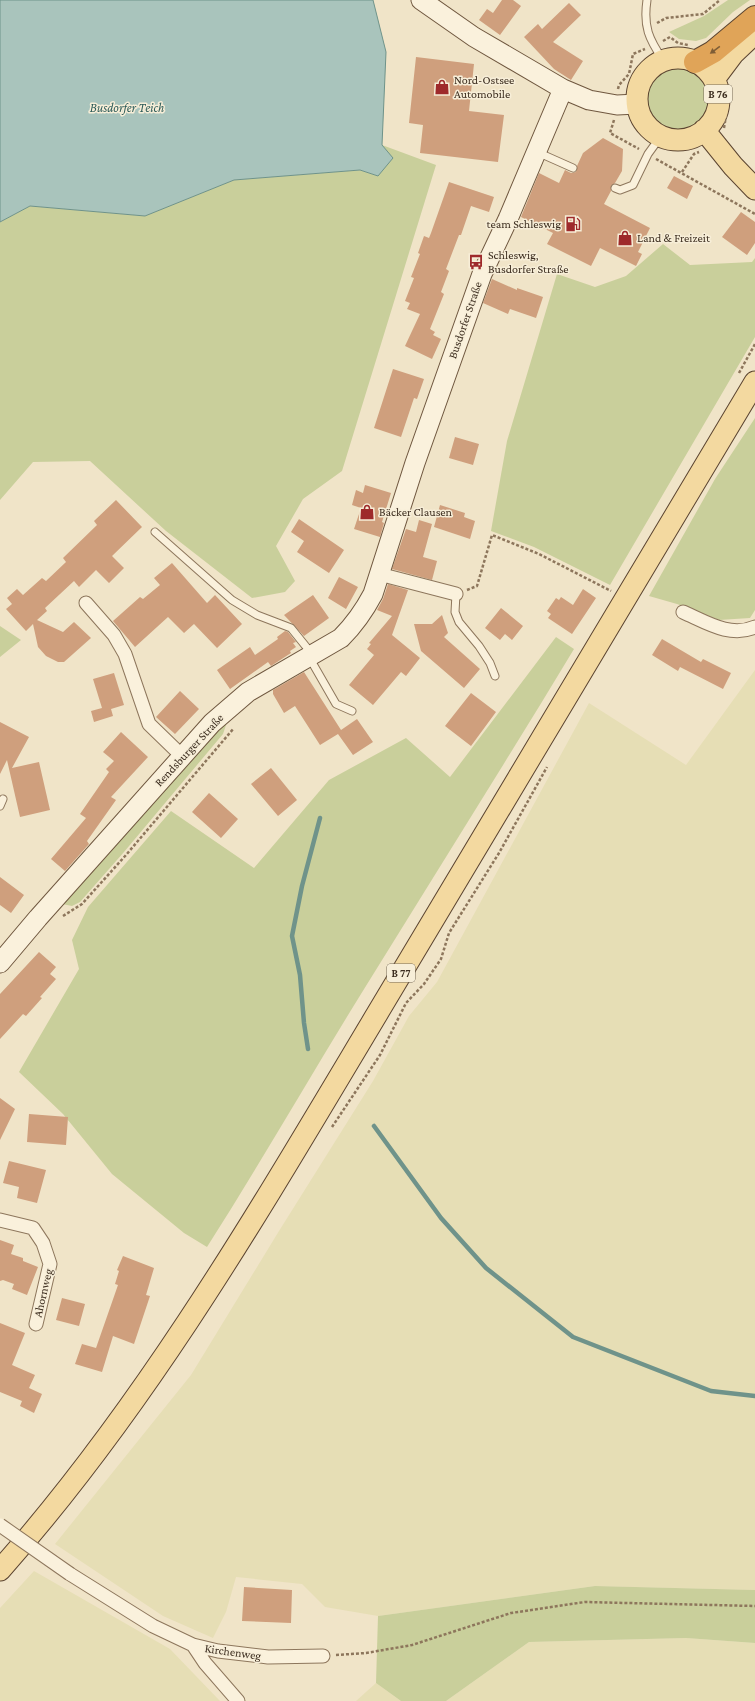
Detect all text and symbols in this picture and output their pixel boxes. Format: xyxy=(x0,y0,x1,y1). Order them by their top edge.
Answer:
one-way arrow xyxy=(710,46,721,54)
place label: Nord-Ostsee Automobile xyxy=(454,73,514,101)
shop icon: Nord-Ostsee Automobile xyxy=(433,78,451,96)
road number: B 76 xyxy=(704,85,732,103)
water label: Busdorfer Teich xyxy=(90,100,164,115)
fuel station icon: team Schleswig xyxy=(564,215,582,233)
place label: team Schleswig xyxy=(487,217,561,231)
shop icon: Land & Freizeit xyxy=(616,229,634,247)
place label: Land & Freizeit xyxy=(637,231,711,245)
place label: Schleswig, Busdorfer Straße xyxy=(488,248,569,276)
bus stop icon: Schleswig, Busdorfer Straße xyxy=(467,253,485,271)
street label: Busdorfer Straße xyxy=(445,280,485,360)
shop icon: Bäcker Clausen xyxy=(358,503,376,521)
place label: Bäcker Clausen xyxy=(379,505,453,519)
street label: Rendsburger Straße xyxy=(152,711,226,789)
road number: B 77 xyxy=(387,964,415,982)
street label: Ahornweg xyxy=(31,1267,55,1319)
street label: Kirchenweg xyxy=(204,1641,262,1663)

